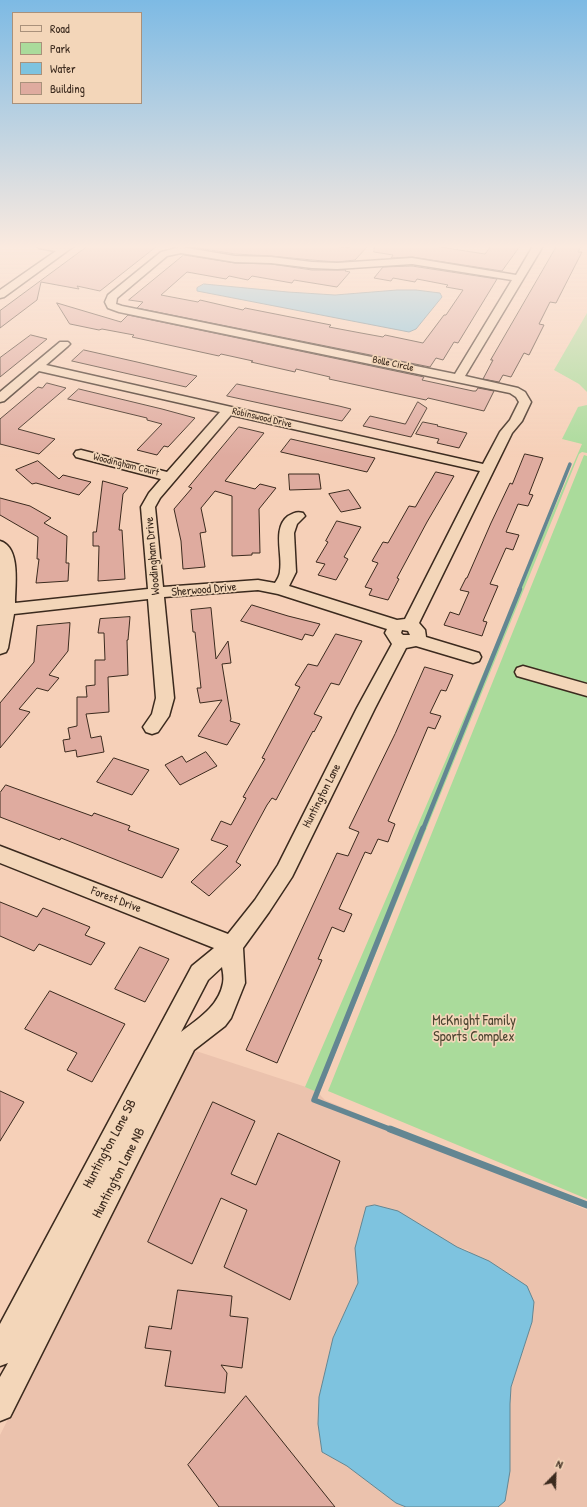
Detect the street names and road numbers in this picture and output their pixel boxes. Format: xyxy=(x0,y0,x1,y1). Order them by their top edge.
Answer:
street label: Bolle Circle xyxy=(371,354,415,374)
street label: Robinswood Drive xyxy=(231,405,293,431)
street label: Woodingham Court xyxy=(92,451,160,479)
street label: Woodingham Drive xyxy=(142,516,164,596)
street label: Sherwood Drive xyxy=(171,580,237,600)
street label: Huntington Lane xyxy=(300,762,344,830)
street label: Forest Drive xyxy=(89,884,143,916)
street label: Huntington Lane SB xyxy=(80,1097,140,1191)
street label: Huntington Lane NB xyxy=(89,1125,149,1221)

